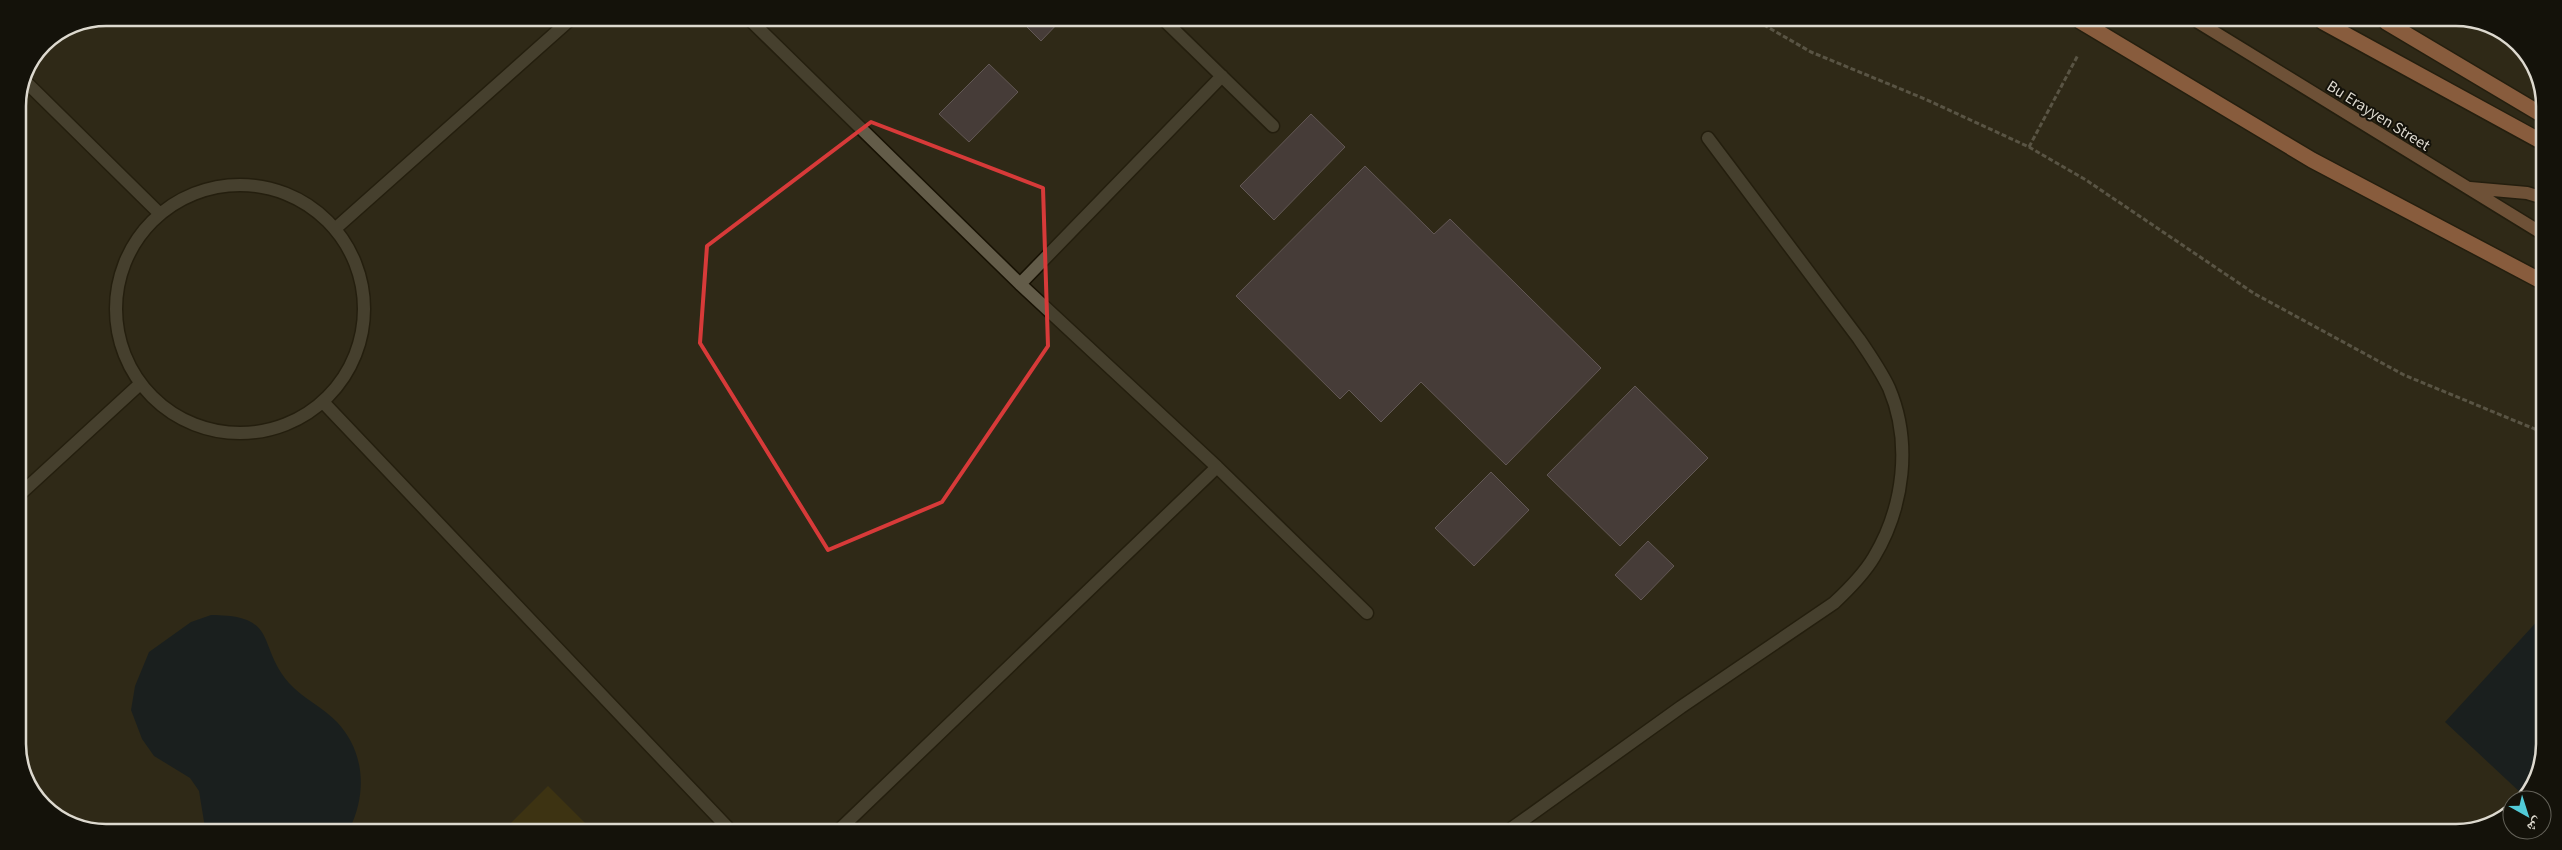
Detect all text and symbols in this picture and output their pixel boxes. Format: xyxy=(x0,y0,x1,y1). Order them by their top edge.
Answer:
street label: Bu Erayyen Street xyxy=(2323,75,2435,157)
north arrow xyxy=(2502,790,2552,840)
text: ش xyxy=(2522,812,2547,837)

